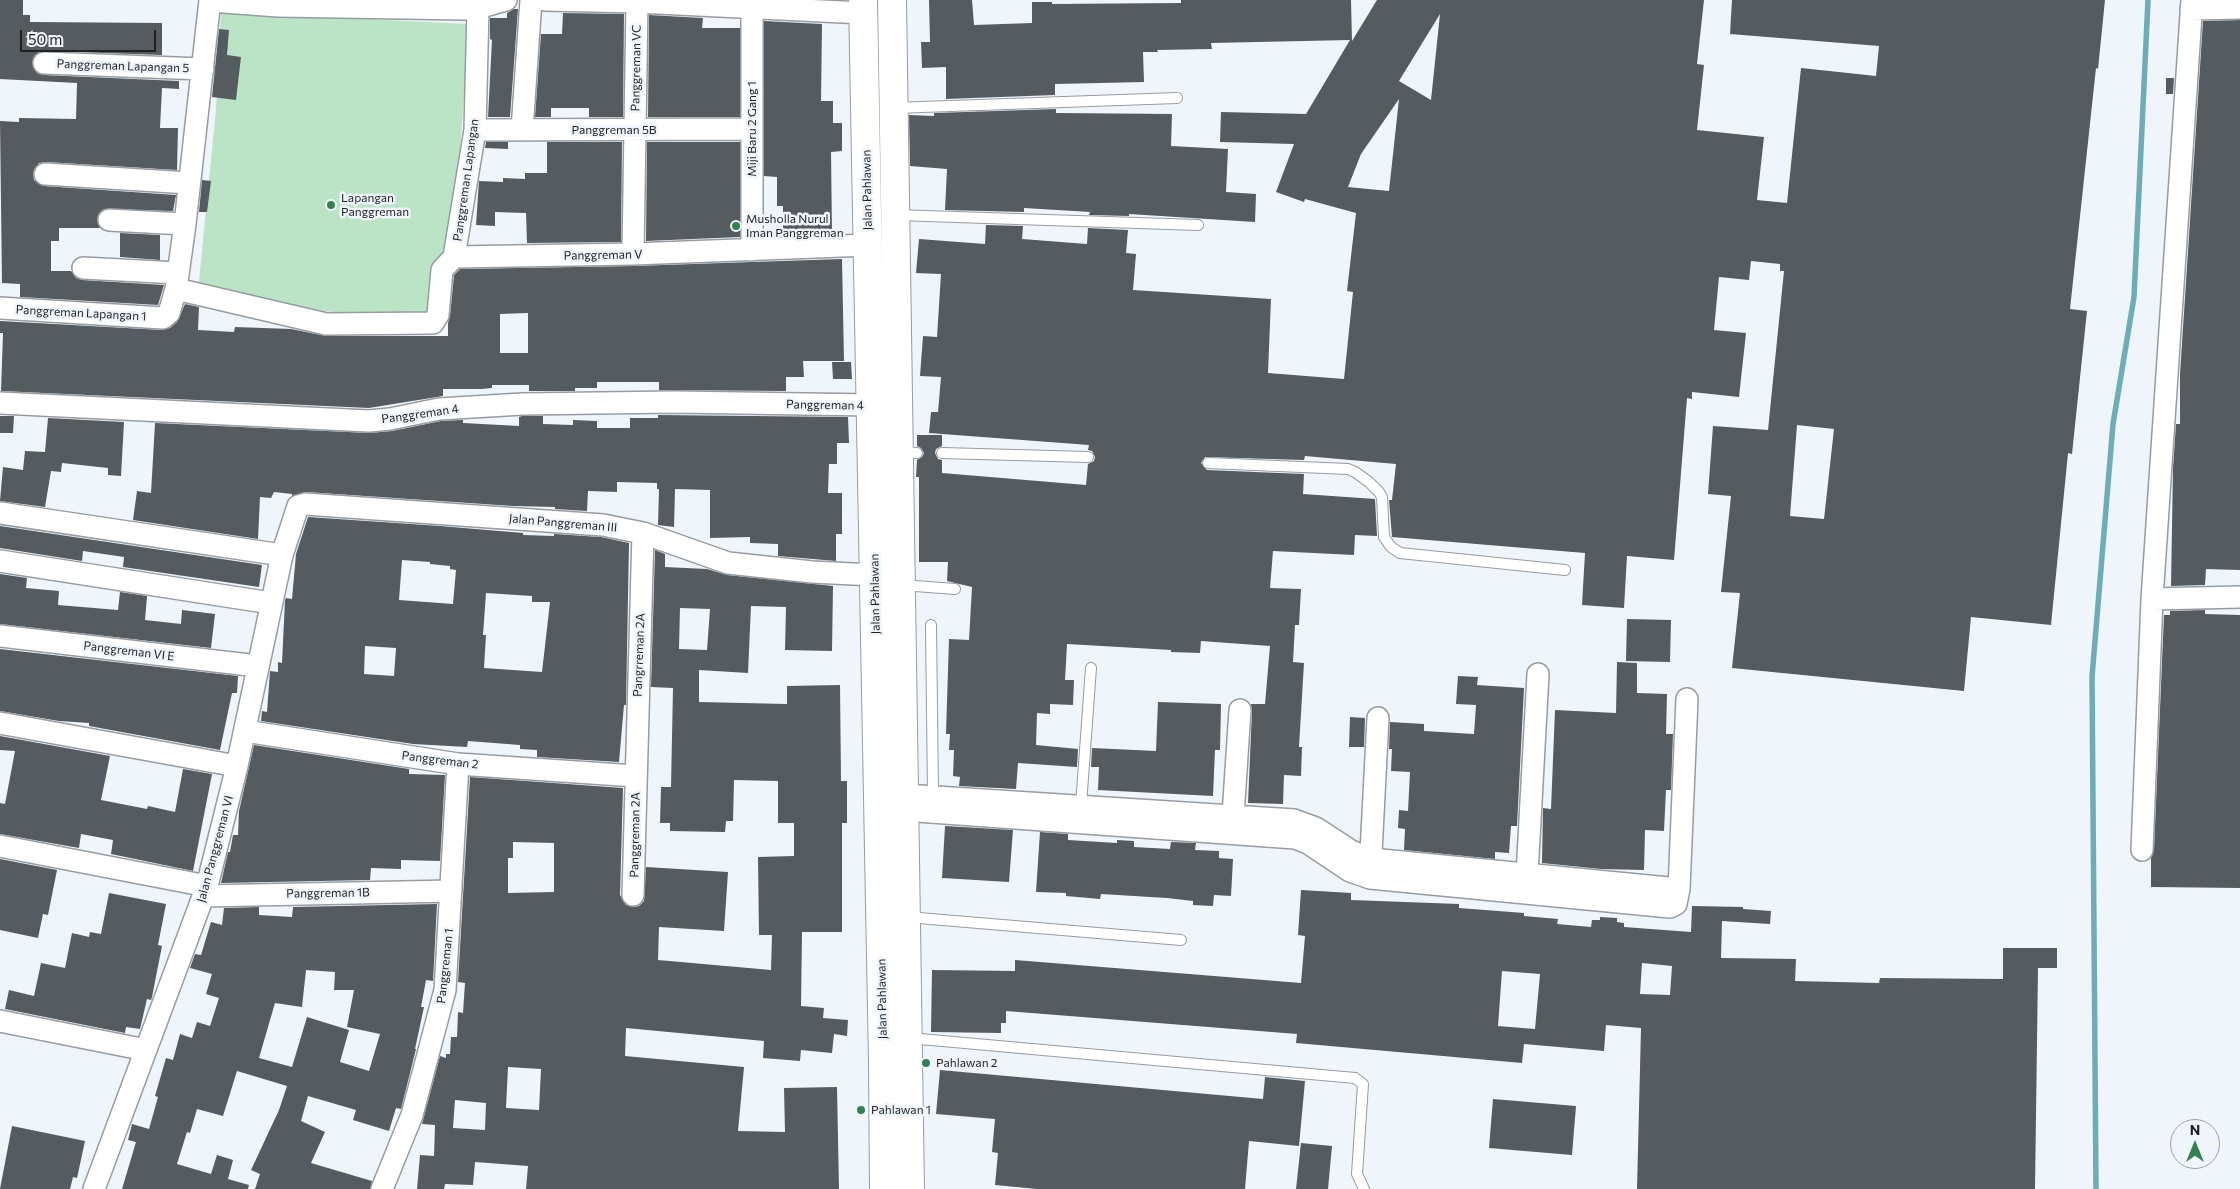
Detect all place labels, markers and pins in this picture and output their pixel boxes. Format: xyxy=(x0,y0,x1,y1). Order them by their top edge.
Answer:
place label: Lapangan Panggreman xyxy=(341,191,409,219)
marker: Lapangan Panggreman xyxy=(325,199,337,211)
place label: Musholla Nurul Iman Panggreman xyxy=(746,212,844,240)
marker: Musholla Nurul Iman Panggreman xyxy=(730,220,742,232)
place label: Pahlawan 2 xyxy=(936,1056,997,1070)
marker: Pahlawan 2 xyxy=(920,1057,932,1069)
place label: Pahlawan 1 xyxy=(871,1103,931,1117)
marker: Pahlawan 1 xyxy=(855,1104,867,1116)

